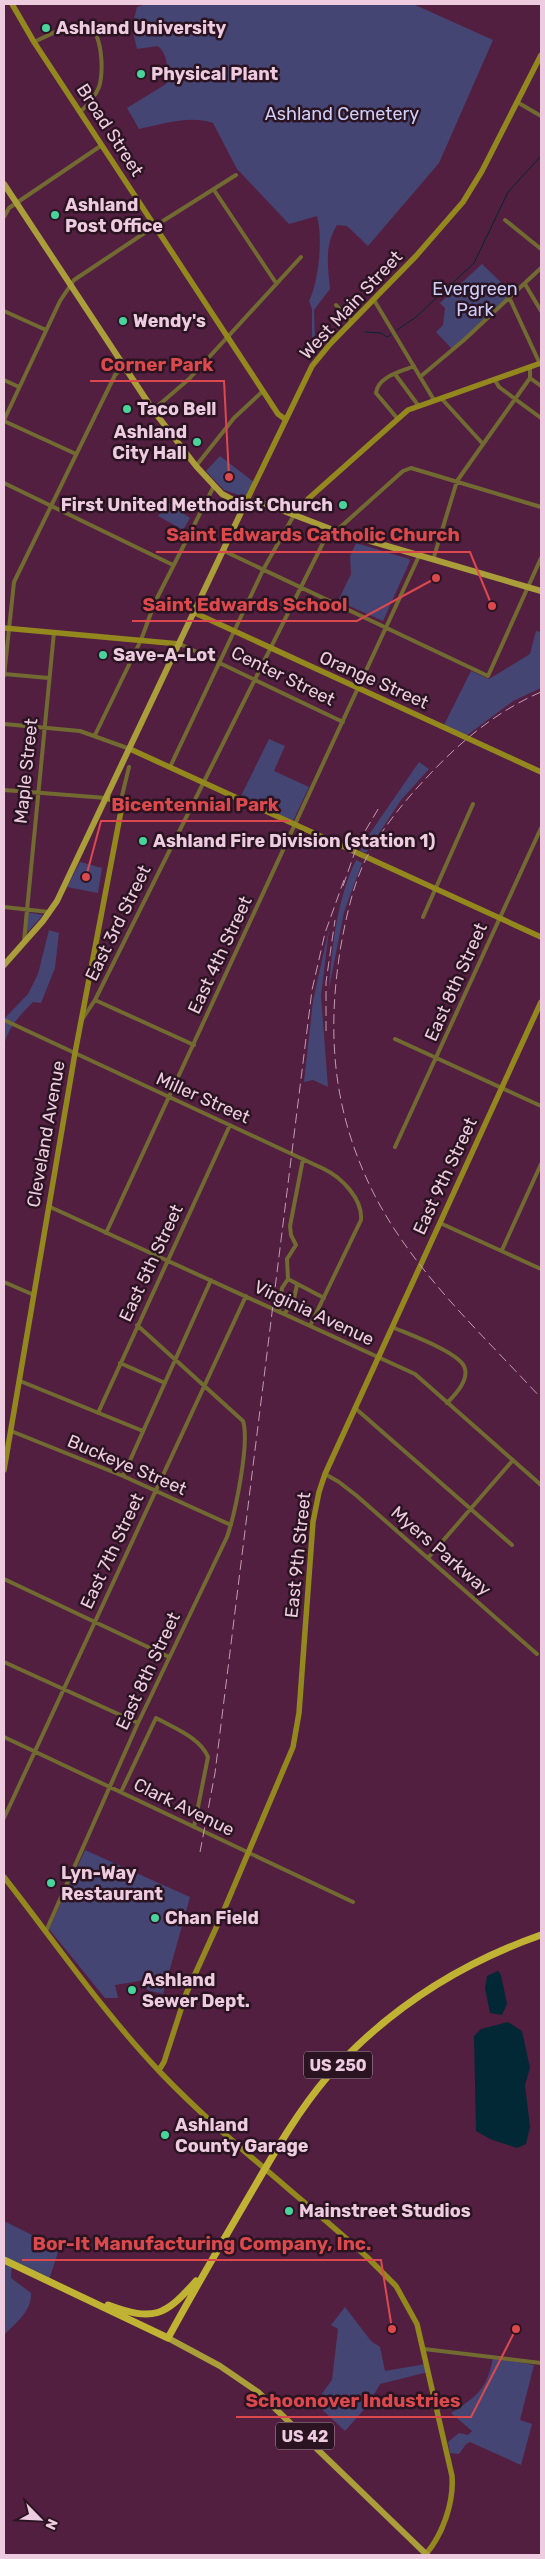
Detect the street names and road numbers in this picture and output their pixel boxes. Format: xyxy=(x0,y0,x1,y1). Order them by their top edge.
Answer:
street label: Broad Street xyxy=(72,80,148,180)
street label: West Main Street xyxy=(295,246,407,364)
street label: Center Street xyxy=(227,641,339,711)
street label: Orange Street xyxy=(316,646,432,714)
street label: Maple Street xyxy=(10,717,42,825)
street label: East 3rd Street xyxy=(80,862,156,984)
street label: East 4th Street xyxy=(183,893,257,1017)
street label: East 8th Street xyxy=(420,919,492,1045)
street label: Cleveland Avenue xyxy=(22,1059,70,1209)
street label: Miller Street xyxy=(153,1068,253,1128)
street label: East 9th Street xyxy=(408,1114,482,1238)
street label: East 5th Street xyxy=(114,1201,188,1325)
street label: Virginia Avenue xyxy=(250,1276,378,1350)
street label: Buckeye Street xyxy=(64,1430,190,1500)
street label: East 7th Street xyxy=(76,1490,148,1612)
street label: East 9th Street xyxy=(280,1491,316,1619)
street label: Myers Parkway xyxy=(386,1501,496,1601)
street label: East 8th Street xyxy=(111,1609,185,1733)
street label: Clark Avenue xyxy=(130,1773,238,1841)
road number: US 250 xyxy=(304,2052,372,2078)
road number: US 42 xyxy=(276,2422,334,2450)

